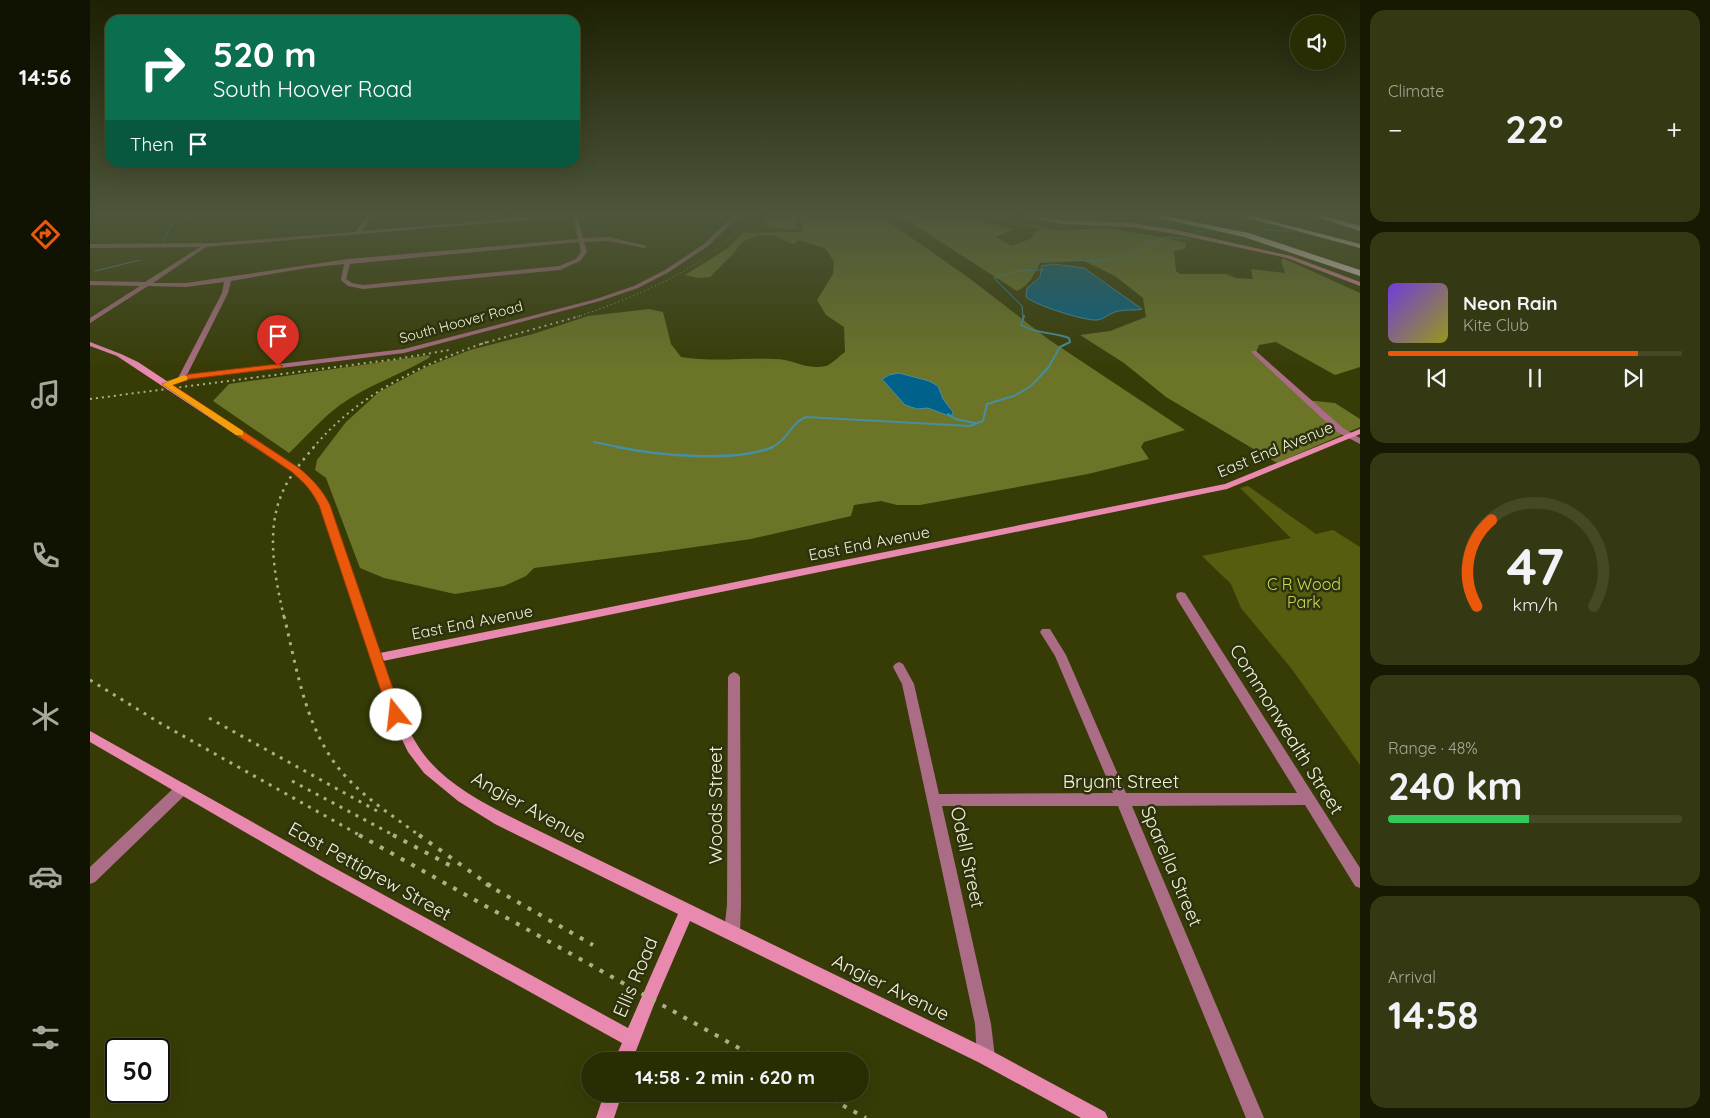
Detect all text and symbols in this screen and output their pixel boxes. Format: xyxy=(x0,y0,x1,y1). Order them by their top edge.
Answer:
map controls xyxy=(1290,15,1345,70)
button: sound xyxy=(1290,15,1345,70)
text: 520 m xyxy=(213,32,317,76)
icon: right xyxy=(130,35,195,100)
text: 14:56 xyxy=(19,63,71,91)
text: South Hoover Road xyxy=(213,75,412,103)
text: Climate xyxy=(1388,81,1444,101)
text: 22° xyxy=(1505,105,1563,153)
text: − xyxy=(1388,112,1403,147)
text: + xyxy=(1666,112,1682,147)
icon: arrive xyxy=(184,130,212,158)
text: Then xyxy=(130,132,174,156)
icon: directions xyxy=(28,217,63,252)
text: Neon Rain xyxy=(1463,291,1558,315)
street label: South Hoover Road xyxy=(397,297,525,347)
pin xyxy=(257,315,299,366)
text: Kite Club xyxy=(1463,315,1529,335)
icon: arrive xyxy=(264,322,292,350)
icon: previous xyxy=(1423,364,1451,392)
icon: pause xyxy=(1521,364,1549,392)
icon: next xyxy=(1619,364,1647,392)
icon: music xyxy=(28,377,63,412)
street label: East End Avenue xyxy=(1214,417,1336,481)
street label: East End Avenue xyxy=(807,521,931,565)
text: 47 xyxy=(1506,533,1564,598)
icon: phone xyxy=(28,538,63,573)
park label: C R Wood Park xyxy=(1267,574,1341,612)
text: km/h xyxy=(1512,593,1558,615)
street label: East End Avenue xyxy=(410,600,534,644)
street label: Commonwealth Street xyxy=(1225,639,1349,819)
position arrow xyxy=(369,688,421,740)
icon: climate xyxy=(28,699,63,734)
text: Range · 48% xyxy=(1388,738,1478,758)
street label: Woods Street xyxy=(703,746,727,864)
text: 240 km xyxy=(1388,762,1523,810)
street label: Angier Avenue xyxy=(467,766,591,848)
street label: Bryant Street xyxy=(1063,769,1179,793)
street label: Sparella Street xyxy=(1136,802,1208,930)
street label: Odell Street xyxy=(946,804,990,910)
street label: East Pettigrew Street xyxy=(284,816,456,926)
icon: car xyxy=(28,859,63,894)
street label: Ellis Road xyxy=(607,933,663,1021)
street label: Angier Avenue xyxy=(828,948,954,1026)
text: Arrival xyxy=(1388,967,1436,987)
text: 14:58 xyxy=(1388,991,1478,1039)
icon: filters xyxy=(28,1020,63,1055)
speed limit sign: 50 xyxy=(105,1038,170,1103)
text: 14:58 · 2 min · 620 m xyxy=(635,1065,815,1089)

